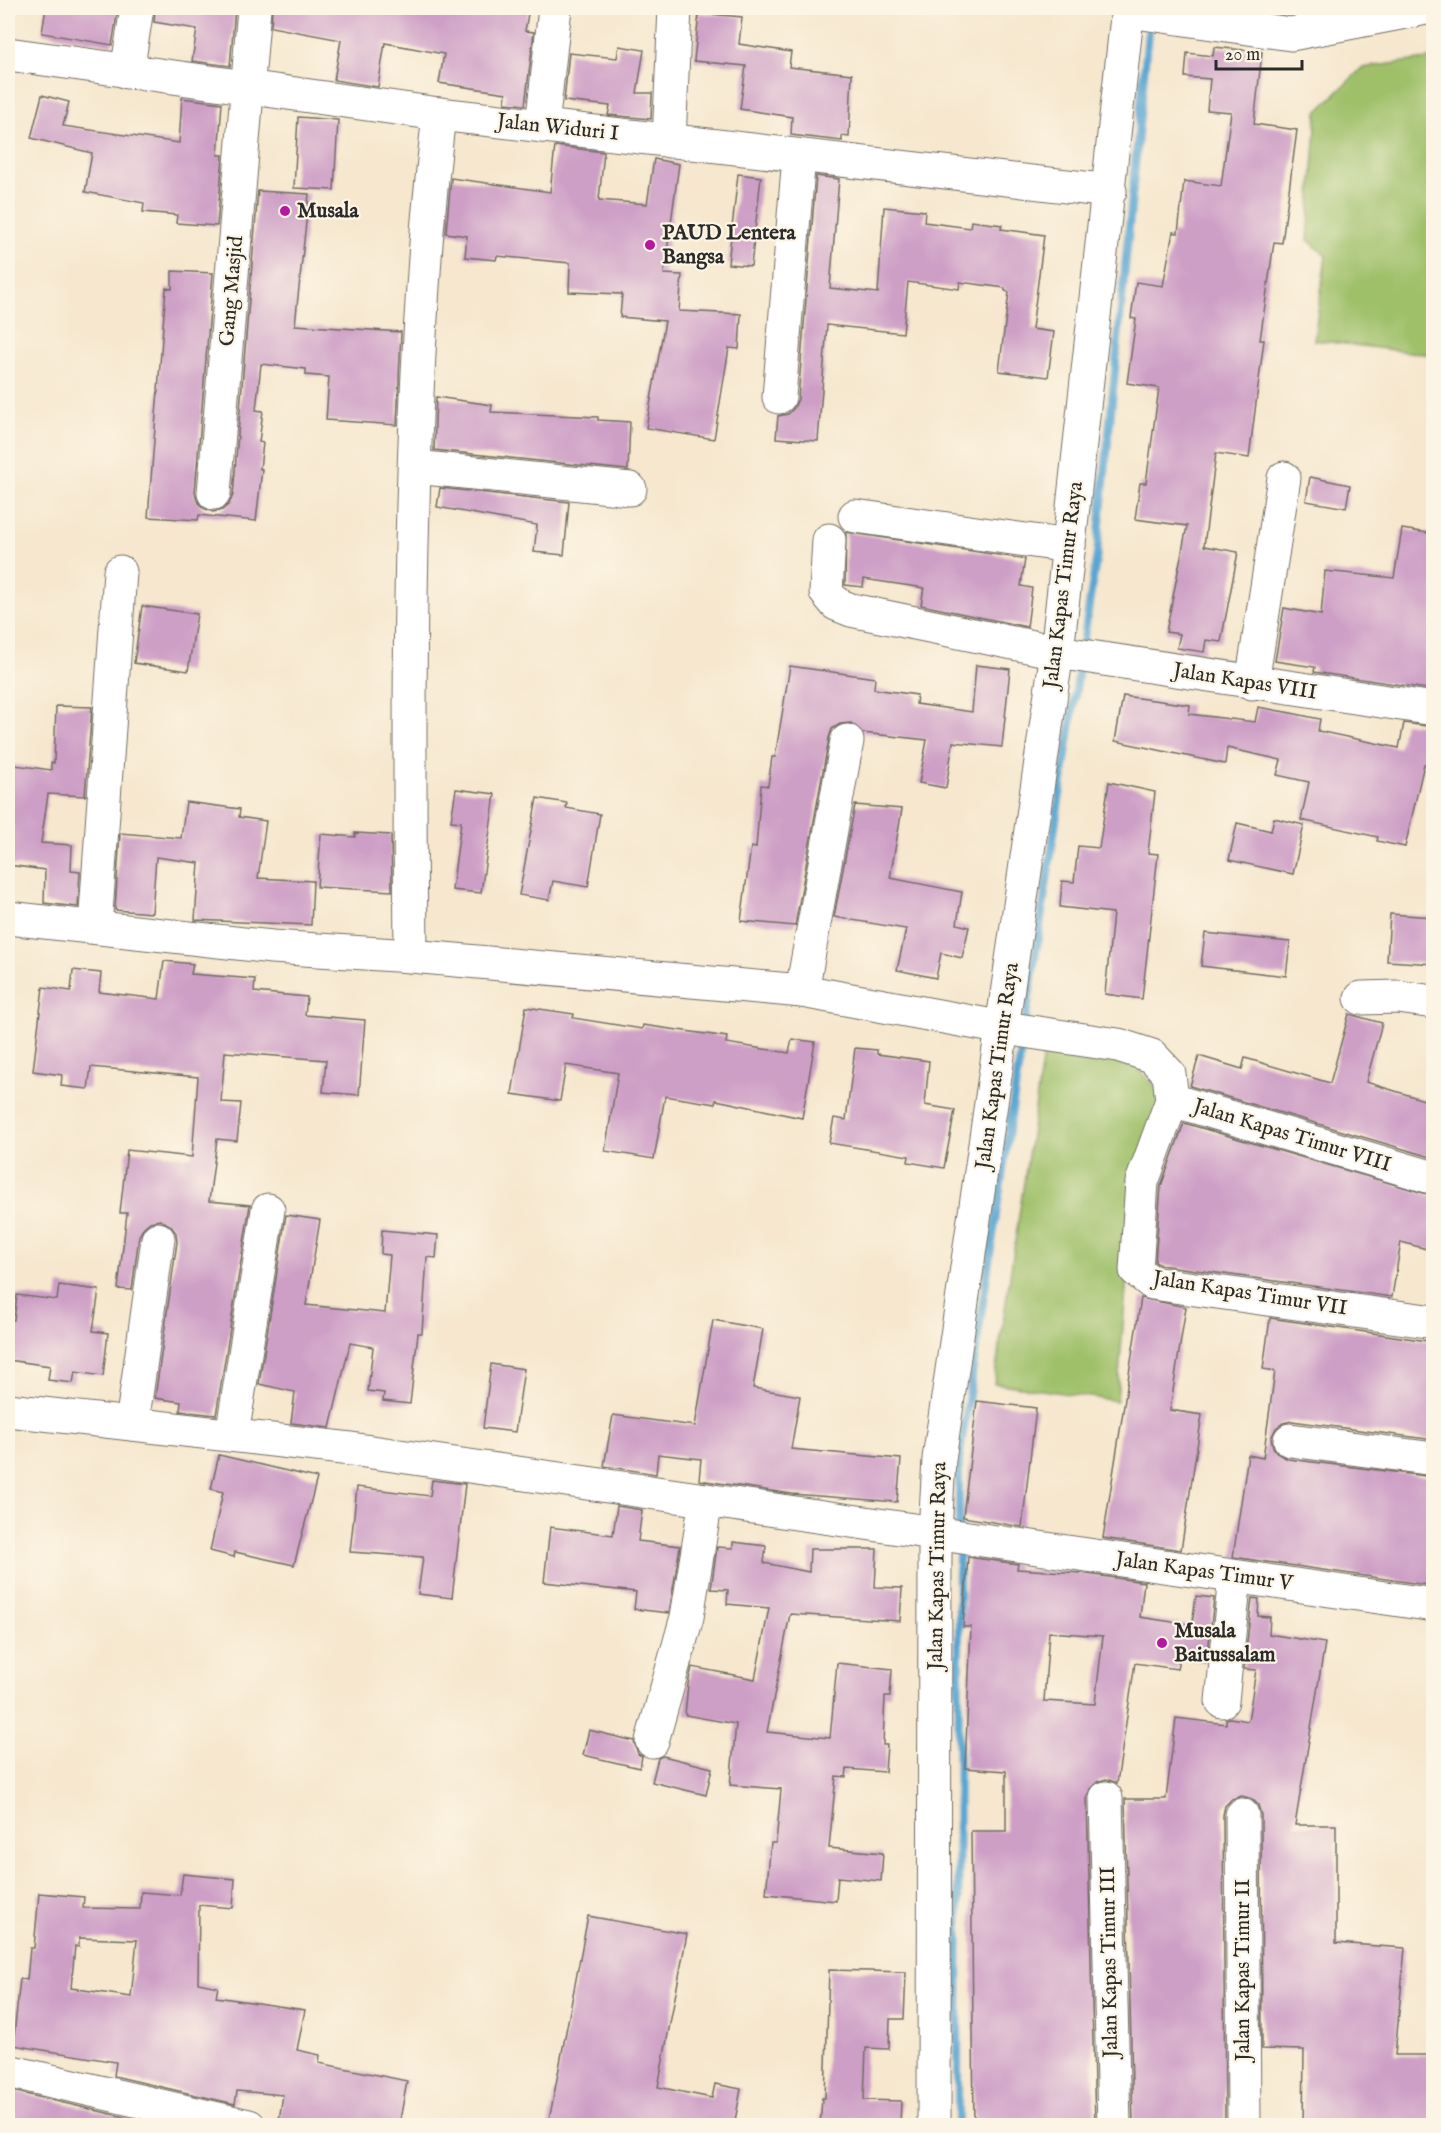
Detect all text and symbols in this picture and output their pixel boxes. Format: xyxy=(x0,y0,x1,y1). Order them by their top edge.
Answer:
scale bar xyxy=(1216,33,1302,71)
text: 20 m xyxy=(1225,44,1260,67)
street label: Jalan Widuri I xyxy=(494,108,620,148)
place label: Musala xyxy=(297,198,360,225)
marker: Musala xyxy=(278,204,292,218)
place label: PAUD Lentera Bangsa xyxy=(662,220,797,271)
street label: Gang Masjid xyxy=(214,234,250,347)
marker: PAUD Lentera Bangsa xyxy=(643,238,657,252)
street label: Jalan Kapas Timur Raya xyxy=(1038,479,1090,692)
street label: Jalan Kapas VIII xyxy=(1169,657,1319,707)
street label: Jalan Kapas Timur Raya xyxy=(970,960,1026,1173)
street label: Jalan Kapas Timur VIII xyxy=(1188,1092,1394,1179)
street label: Jalan Kapas Timur VII xyxy=(1149,1265,1349,1323)
street label: Jalan Kapas Timur Raya xyxy=(923,1461,953,1672)
street label: Jalan Kapas Timur V xyxy=(1112,1546,1295,1598)
place label: Musala Baitussalam xyxy=(1174,1618,1276,1669)
marker: Musala Baitussalam xyxy=(1155,1636,1169,1650)
street label: Jalan Kapas Timur III xyxy=(1095,1866,1125,2060)
street label: Jalan Kapas Timur II xyxy=(1230,1879,1257,2063)

